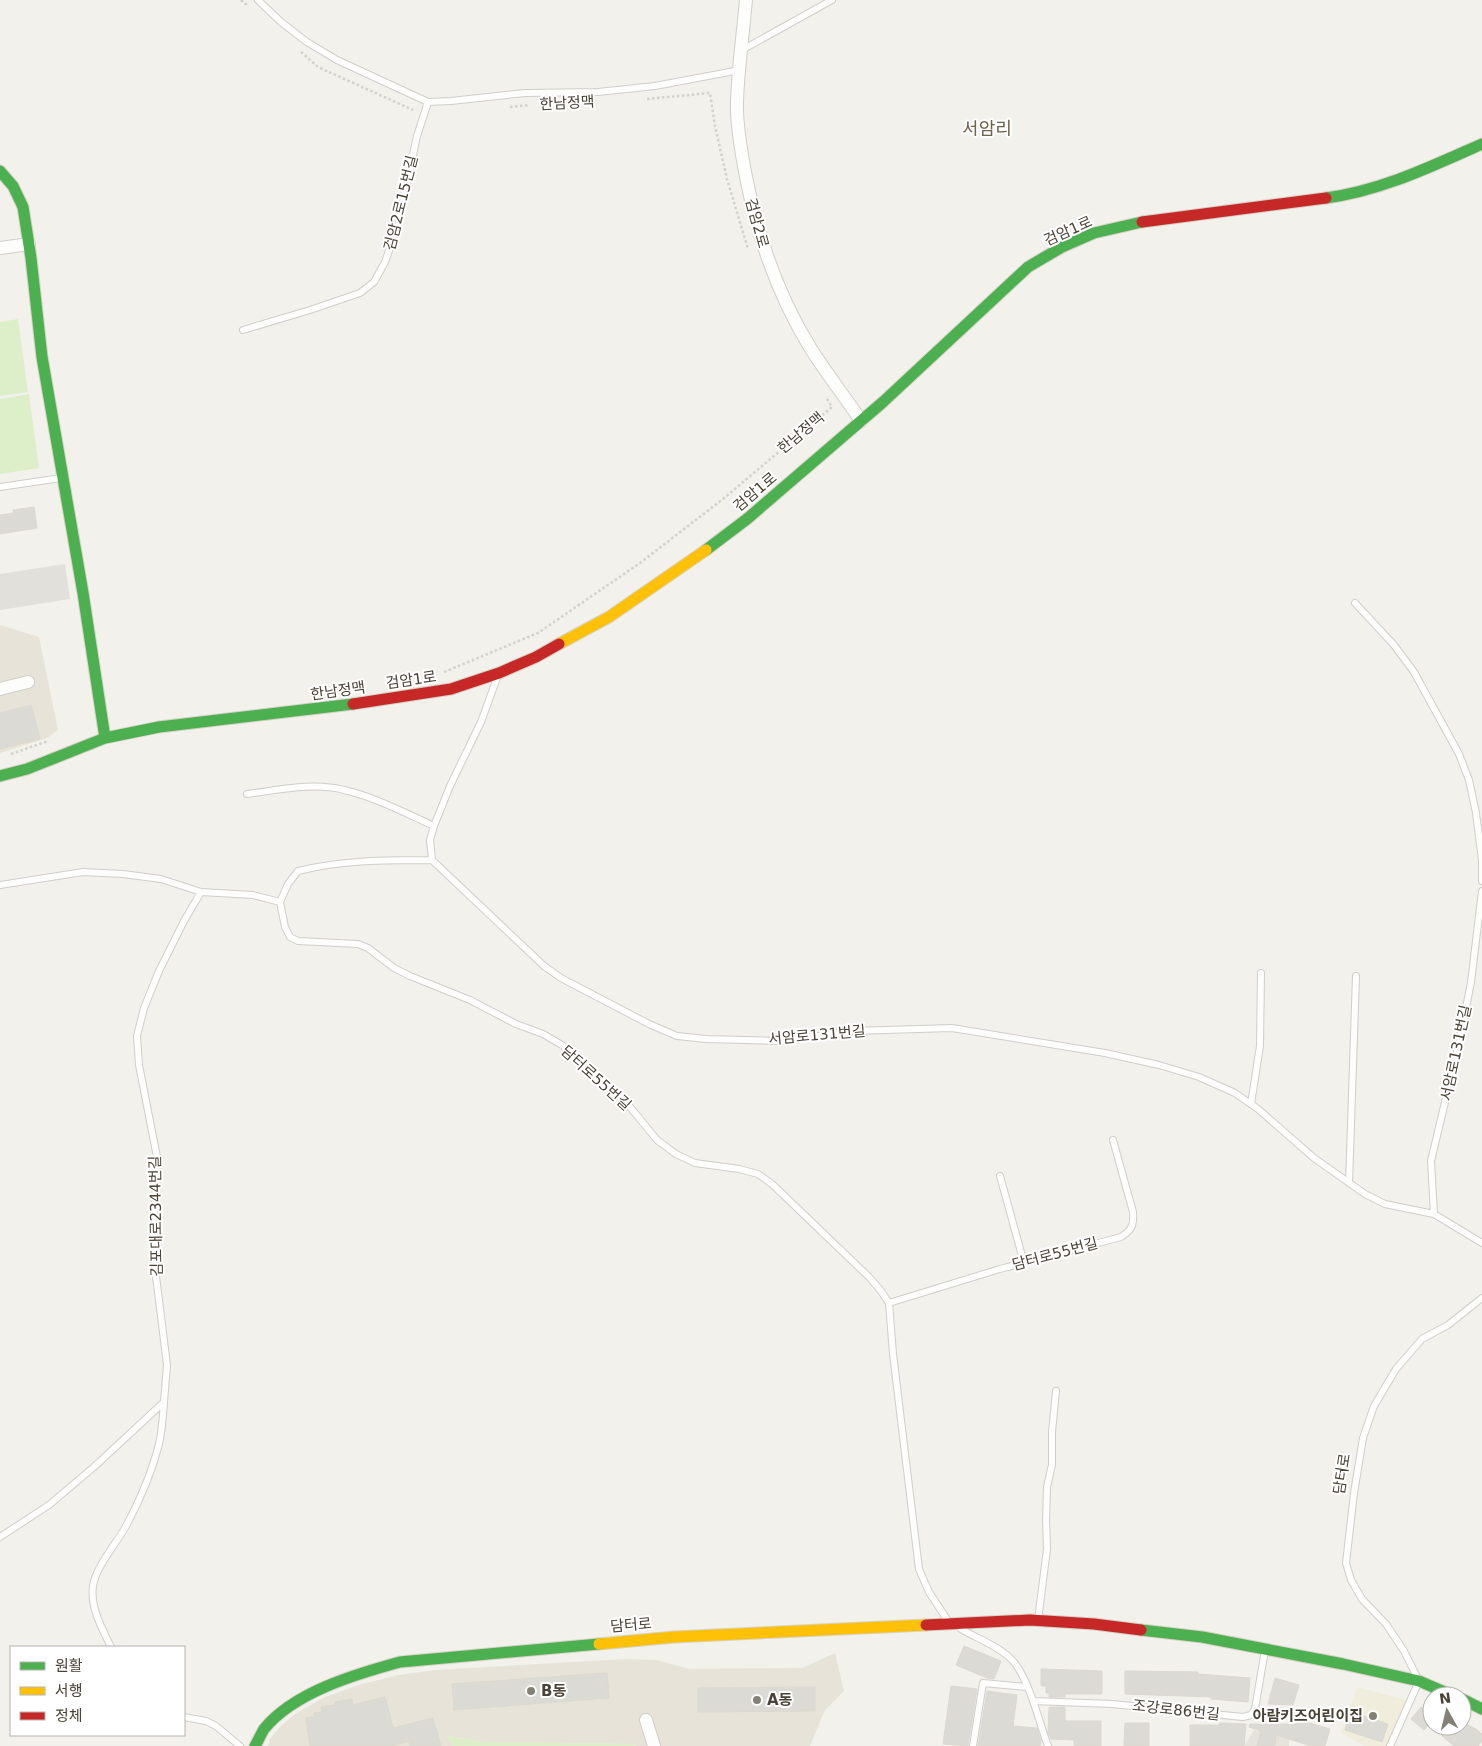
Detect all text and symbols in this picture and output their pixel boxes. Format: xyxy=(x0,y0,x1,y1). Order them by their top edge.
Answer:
street label: 한남정맥 xyxy=(539,93,595,113)
district label: 서암리 xyxy=(962,118,1012,139)
street label: 검암2로15번길 xyxy=(380,153,422,253)
street label: 검암2로 xyxy=(742,196,772,250)
street label: 검암1로 xyxy=(1041,212,1095,250)
street label: 한남정맥 xyxy=(774,408,828,458)
street label: 검암1로 xyxy=(730,469,780,515)
street label: 검암1로 xyxy=(385,668,437,692)
street label: 한남정맥 xyxy=(309,678,367,704)
street label: 서암로131번길 xyxy=(1437,1003,1475,1103)
street label: 서암로131번길 xyxy=(768,1022,866,1048)
street label: 담터로55번길 xyxy=(557,1042,635,1114)
street label: 김포대로2344번길 xyxy=(146,1155,166,1277)
street label: 담터로55번길 xyxy=(1010,1234,1100,1274)
street label: 담터로 xyxy=(1330,1452,1354,1496)
street label: 담터로 xyxy=(610,1614,652,1636)
legend xyxy=(10,1646,185,1736)
text: 원활 xyxy=(55,1657,83,1675)
text: 서행 xyxy=(55,1682,83,1700)
place label: B동 xyxy=(541,1682,566,1700)
marker: B동 xyxy=(525,1685,537,1697)
north arrow xyxy=(1422,1686,1472,1736)
text: N xyxy=(1438,1689,1452,1707)
place label: A동 xyxy=(767,1691,793,1709)
marker: A동 xyxy=(751,1694,763,1706)
street label: 조강로86번길 xyxy=(1131,1696,1221,1724)
text: 정체 xyxy=(55,1707,83,1725)
place label: 아람키즈어린이집 xyxy=(1253,1707,1363,1725)
marker: 아람키즈어린이집 xyxy=(1367,1710,1379,1722)

